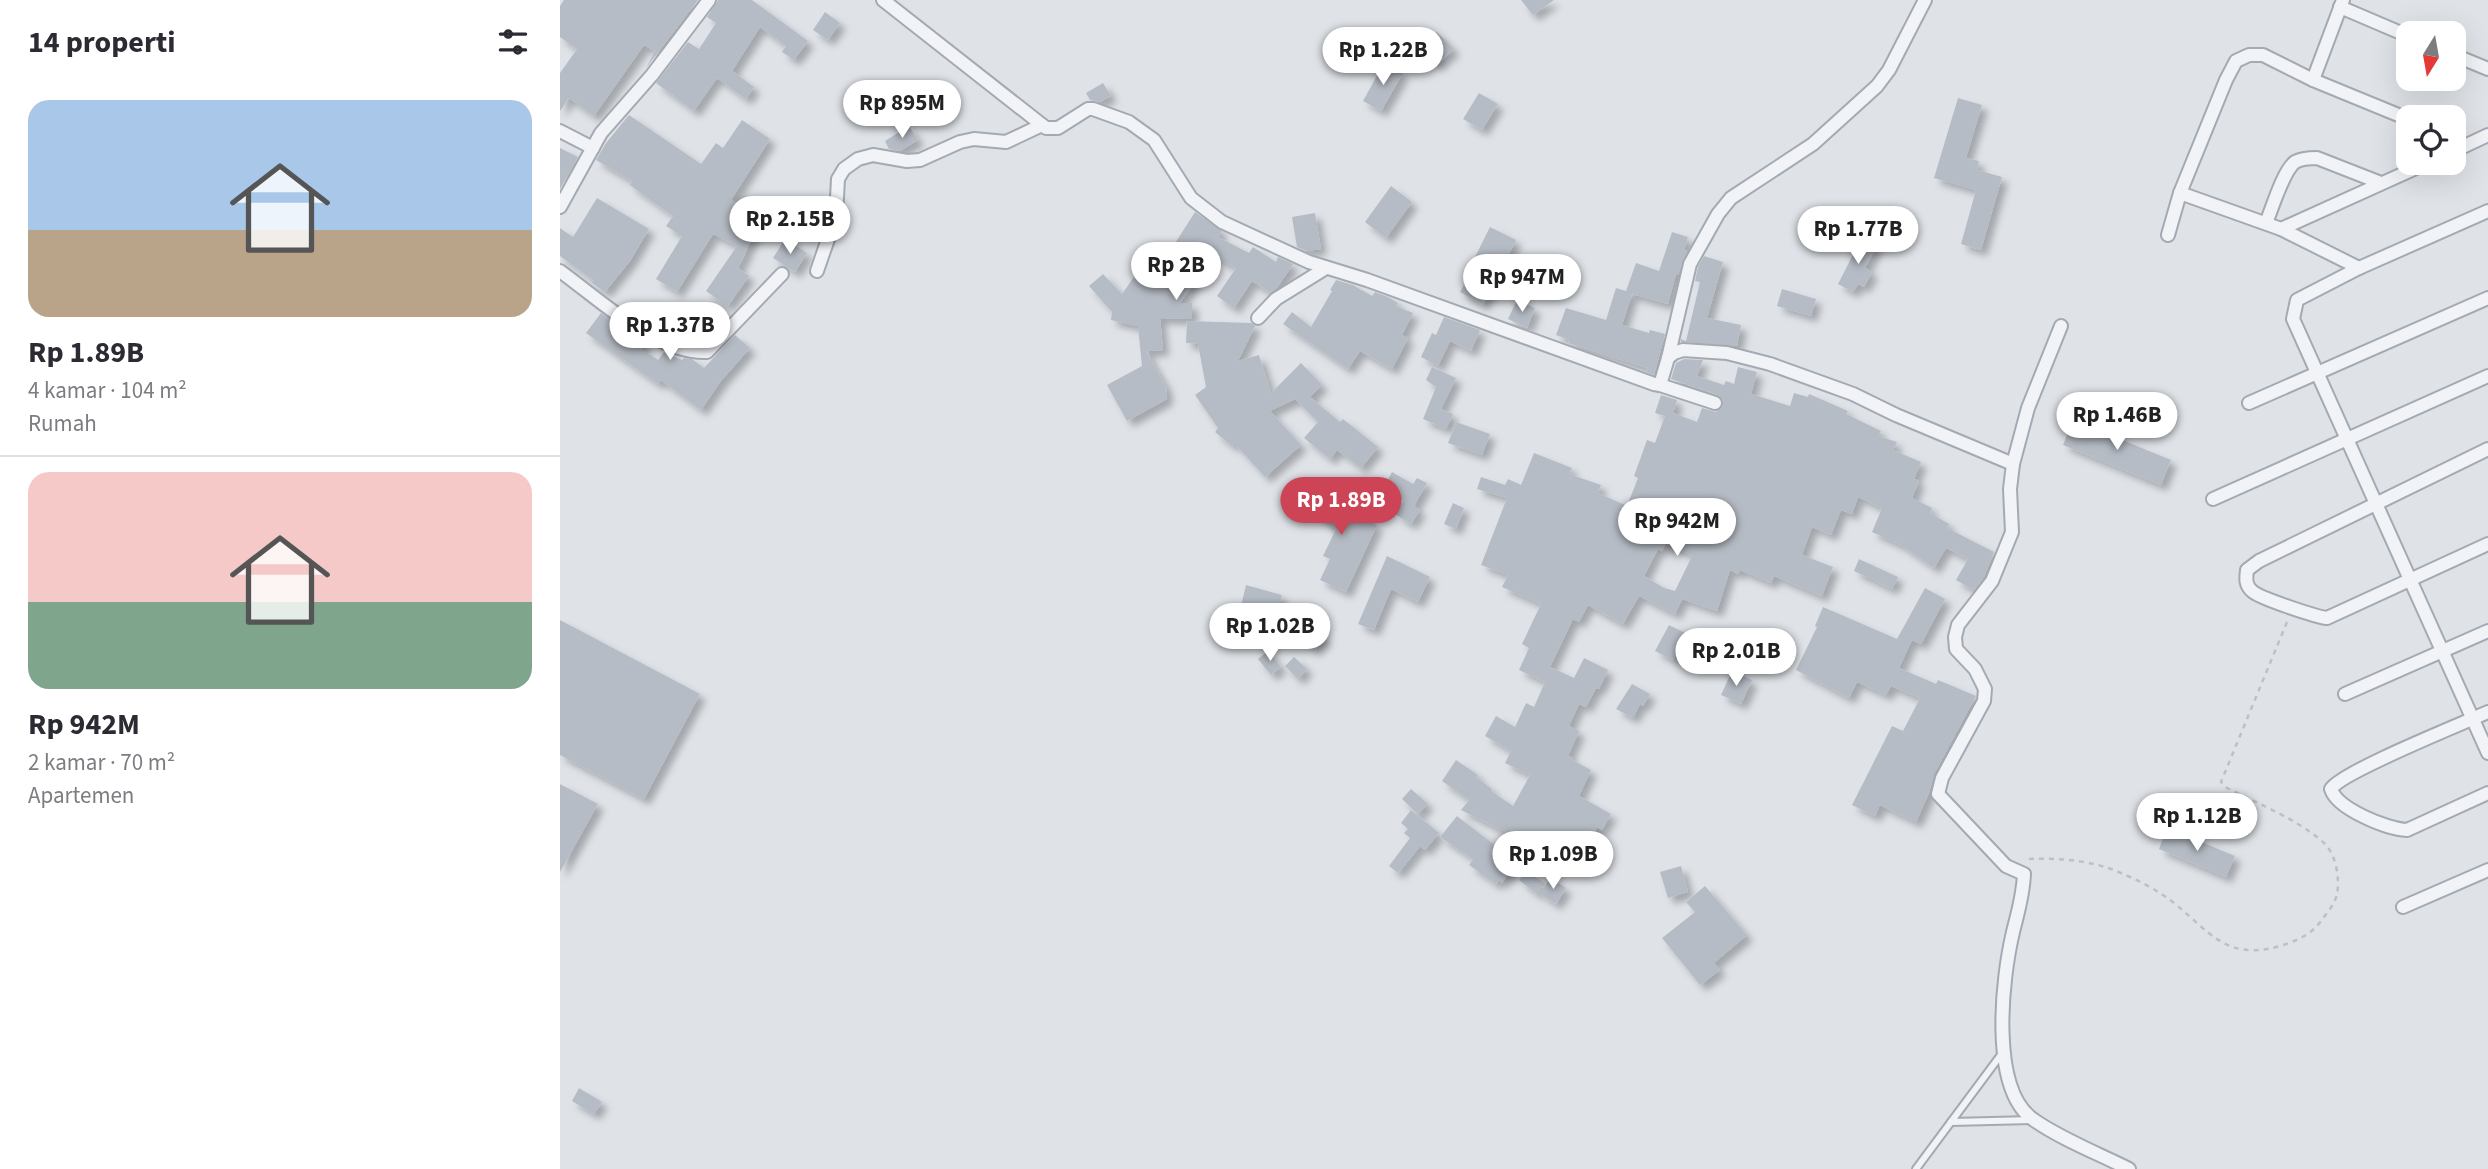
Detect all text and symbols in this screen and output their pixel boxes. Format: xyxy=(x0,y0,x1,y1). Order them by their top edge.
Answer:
text: 14 properti xyxy=(28,21,176,64)
north arrow xyxy=(2396,21,2466,91)
map controls xyxy=(2396,21,2466,175)
icon: filters xyxy=(494,23,532,61)
pin: Rp 1.22B xyxy=(1311,28,1455,87)
text: Rp 1.22B xyxy=(1338,33,1428,66)
pin: Rp 895M xyxy=(837,80,967,140)
text: Rp 895M xyxy=(859,86,945,119)
button: locate xyxy=(2396,105,2466,175)
icon: home xyxy=(217,145,343,271)
pin: Rp 2.15B xyxy=(718,196,862,256)
text: Rp 2.15B xyxy=(745,202,835,235)
pin: Rp 1.77B xyxy=(1786,206,1930,266)
text: Rp 1.77B xyxy=(1813,212,1903,245)
pin: Rp 2B xyxy=(1127,243,1225,302)
text: Rp 2B xyxy=(1147,248,1205,281)
pin: Rp 947M xyxy=(1457,254,1587,314)
text: Rp 947M xyxy=(1479,260,1565,293)
pin: Rp 1.37B xyxy=(598,302,742,362)
text: Rp 1.37B xyxy=(625,308,715,341)
text: Rp 1.89B xyxy=(28,331,144,374)
text: 4 kamar · 104 m² xyxy=(28,374,187,407)
pin: Rp 1.46B xyxy=(2045,392,2189,452)
text: Rp 1.46B xyxy=(2072,398,2162,431)
text: Rumah xyxy=(28,407,97,440)
pin: Rp 1.89B xyxy=(1269,477,1413,537)
text: Rp 1.89B xyxy=(1296,483,1386,516)
pin: Rp 942M xyxy=(1612,498,1742,558)
text: Rp 942M xyxy=(1634,504,1720,537)
icon: home xyxy=(217,517,343,643)
pin: Rp 1.02B xyxy=(1198,604,1342,663)
text: Rp 1.02B xyxy=(1225,609,1315,642)
pin: Rp 2.01B xyxy=(1664,628,1808,688)
text: Rp 2.01B xyxy=(1691,634,1781,667)
text: Rp 942M xyxy=(28,703,140,746)
text: 2 kamar · 70 m² xyxy=(28,746,175,779)
text: Apartemen xyxy=(28,779,134,812)
pin: Rp 1.12B xyxy=(2125,794,2269,853)
text: Rp 1.12B xyxy=(2152,799,2242,832)
pin: Rp 1.09B xyxy=(1481,832,1625,891)
text: Rp 1.09B xyxy=(1508,837,1598,870)

